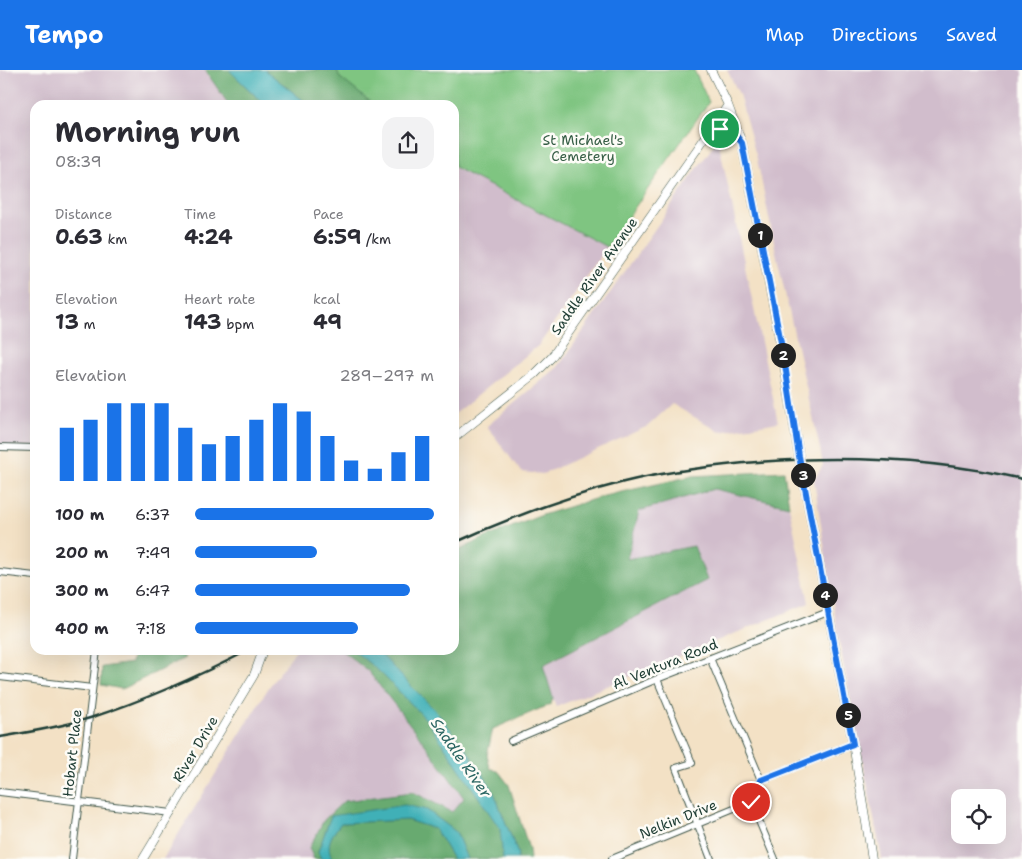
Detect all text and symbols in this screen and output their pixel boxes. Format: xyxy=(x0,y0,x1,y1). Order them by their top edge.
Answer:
text: Tempo xyxy=(25,19,104,51)
text: Map xyxy=(766,23,804,47)
text: Directions xyxy=(832,23,918,47)
text: Saved xyxy=(946,23,997,47)
pin xyxy=(699,108,741,150)
text: Morning run xyxy=(55,113,240,151)
icon: arrive xyxy=(706,115,734,143)
button: share xyxy=(382,117,434,169)
park label: St Michael's Cemetery xyxy=(543,131,623,165)
text: 08:39 xyxy=(55,151,102,172)
text: Distance xyxy=(55,205,112,223)
text: Time xyxy=(184,205,216,223)
text: Pace xyxy=(313,205,344,223)
street label: Saddle River Avenue xyxy=(547,214,641,338)
pin: 1 xyxy=(748,222,772,248)
text: 0.63 xyxy=(55,223,103,251)
text: 4:24 xyxy=(184,223,233,251)
text: 6:59 xyxy=(313,223,361,251)
text: 1 xyxy=(757,226,764,244)
text: km xyxy=(103,230,127,248)
text: /km xyxy=(361,230,391,248)
text: Elevation xyxy=(55,290,118,308)
text: Heart rate xyxy=(184,290,255,308)
text: kcal xyxy=(313,290,340,308)
text: 13 xyxy=(55,308,79,336)
text: 143 xyxy=(184,308,221,336)
text: 49 xyxy=(313,308,342,336)
text: m xyxy=(79,315,96,333)
text: bpm xyxy=(221,315,254,333)
pin: 2 xyxy=(770,342,796,368)
text: 2 xyxy=(779,346,788,364)
text: Elevation xyxy=(55,365,127,386)
text: 289–297 m xyxy=(339,365,434,386)
pin: 3 xyxy=(790,462,816,488)
text: 3 xyxy=(799,466,808,484)
text: 100 m xyxy=(55,504,104,525)
text: 6:37 xyxy=(135,504,170,525)
text: 200 m xyxy=(55,542,108,563)
text: 7:49 xyxy=(135,542,171,563)
text: 300 m xyxy=(55,580,109,601)
text: 6:47 xyxy=(135,580,170,601)
pin: 4 xyxy=(812,582,838,608)
text: 4 xyxy=(821,586,830,604)
text: 400 m xyxy=(55,618,109,639)
text: 7:18 xyxy=(135,618,167,639)
street label: Al Ventura Road xyxy=(610,635,720,693)
pin: 5 xyxy=(836,702,860,728)
text: 5 xyxy=(844,706,853,724)
street label: Hobart Place xyxy=(58,708,86,798)
street label: River Drive xyxy=(168,713,222,785)
water label: Saddle River xyxy=(426,714,496,802)
pin xyxy=(730,781,772,823)
icon: check xyxy=(737,788,765,816)
map controls xyxy=(951,789,1006,844)
button: locate xyxy=(951,789,1006,844)
street label: Nelkin Drive xyxy=(637,795,719,843)

